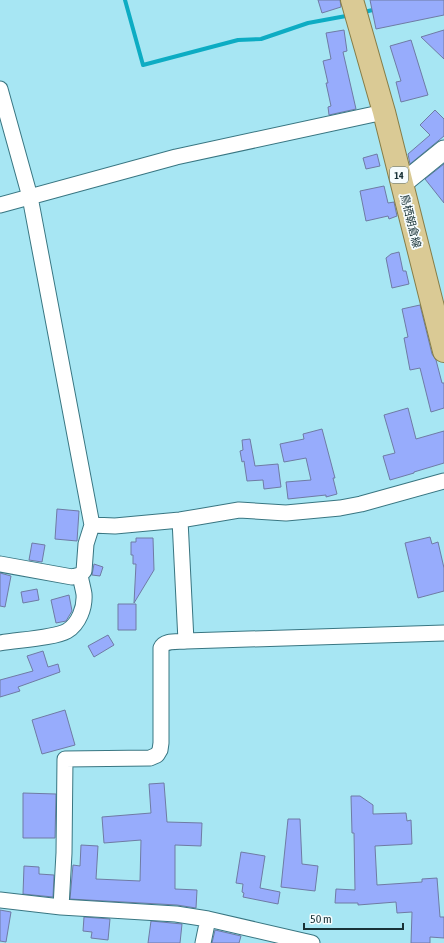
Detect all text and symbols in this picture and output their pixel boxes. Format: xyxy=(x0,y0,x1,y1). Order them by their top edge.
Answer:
road number: 14 xyxy=(390,167,408,183)
street label: 鳥栖朝倉線 xyxy=(399,193,423,249)
scale bar xyxy=(304,905,403,931)
text: 50 m xyxy=(310,912,332,926)

